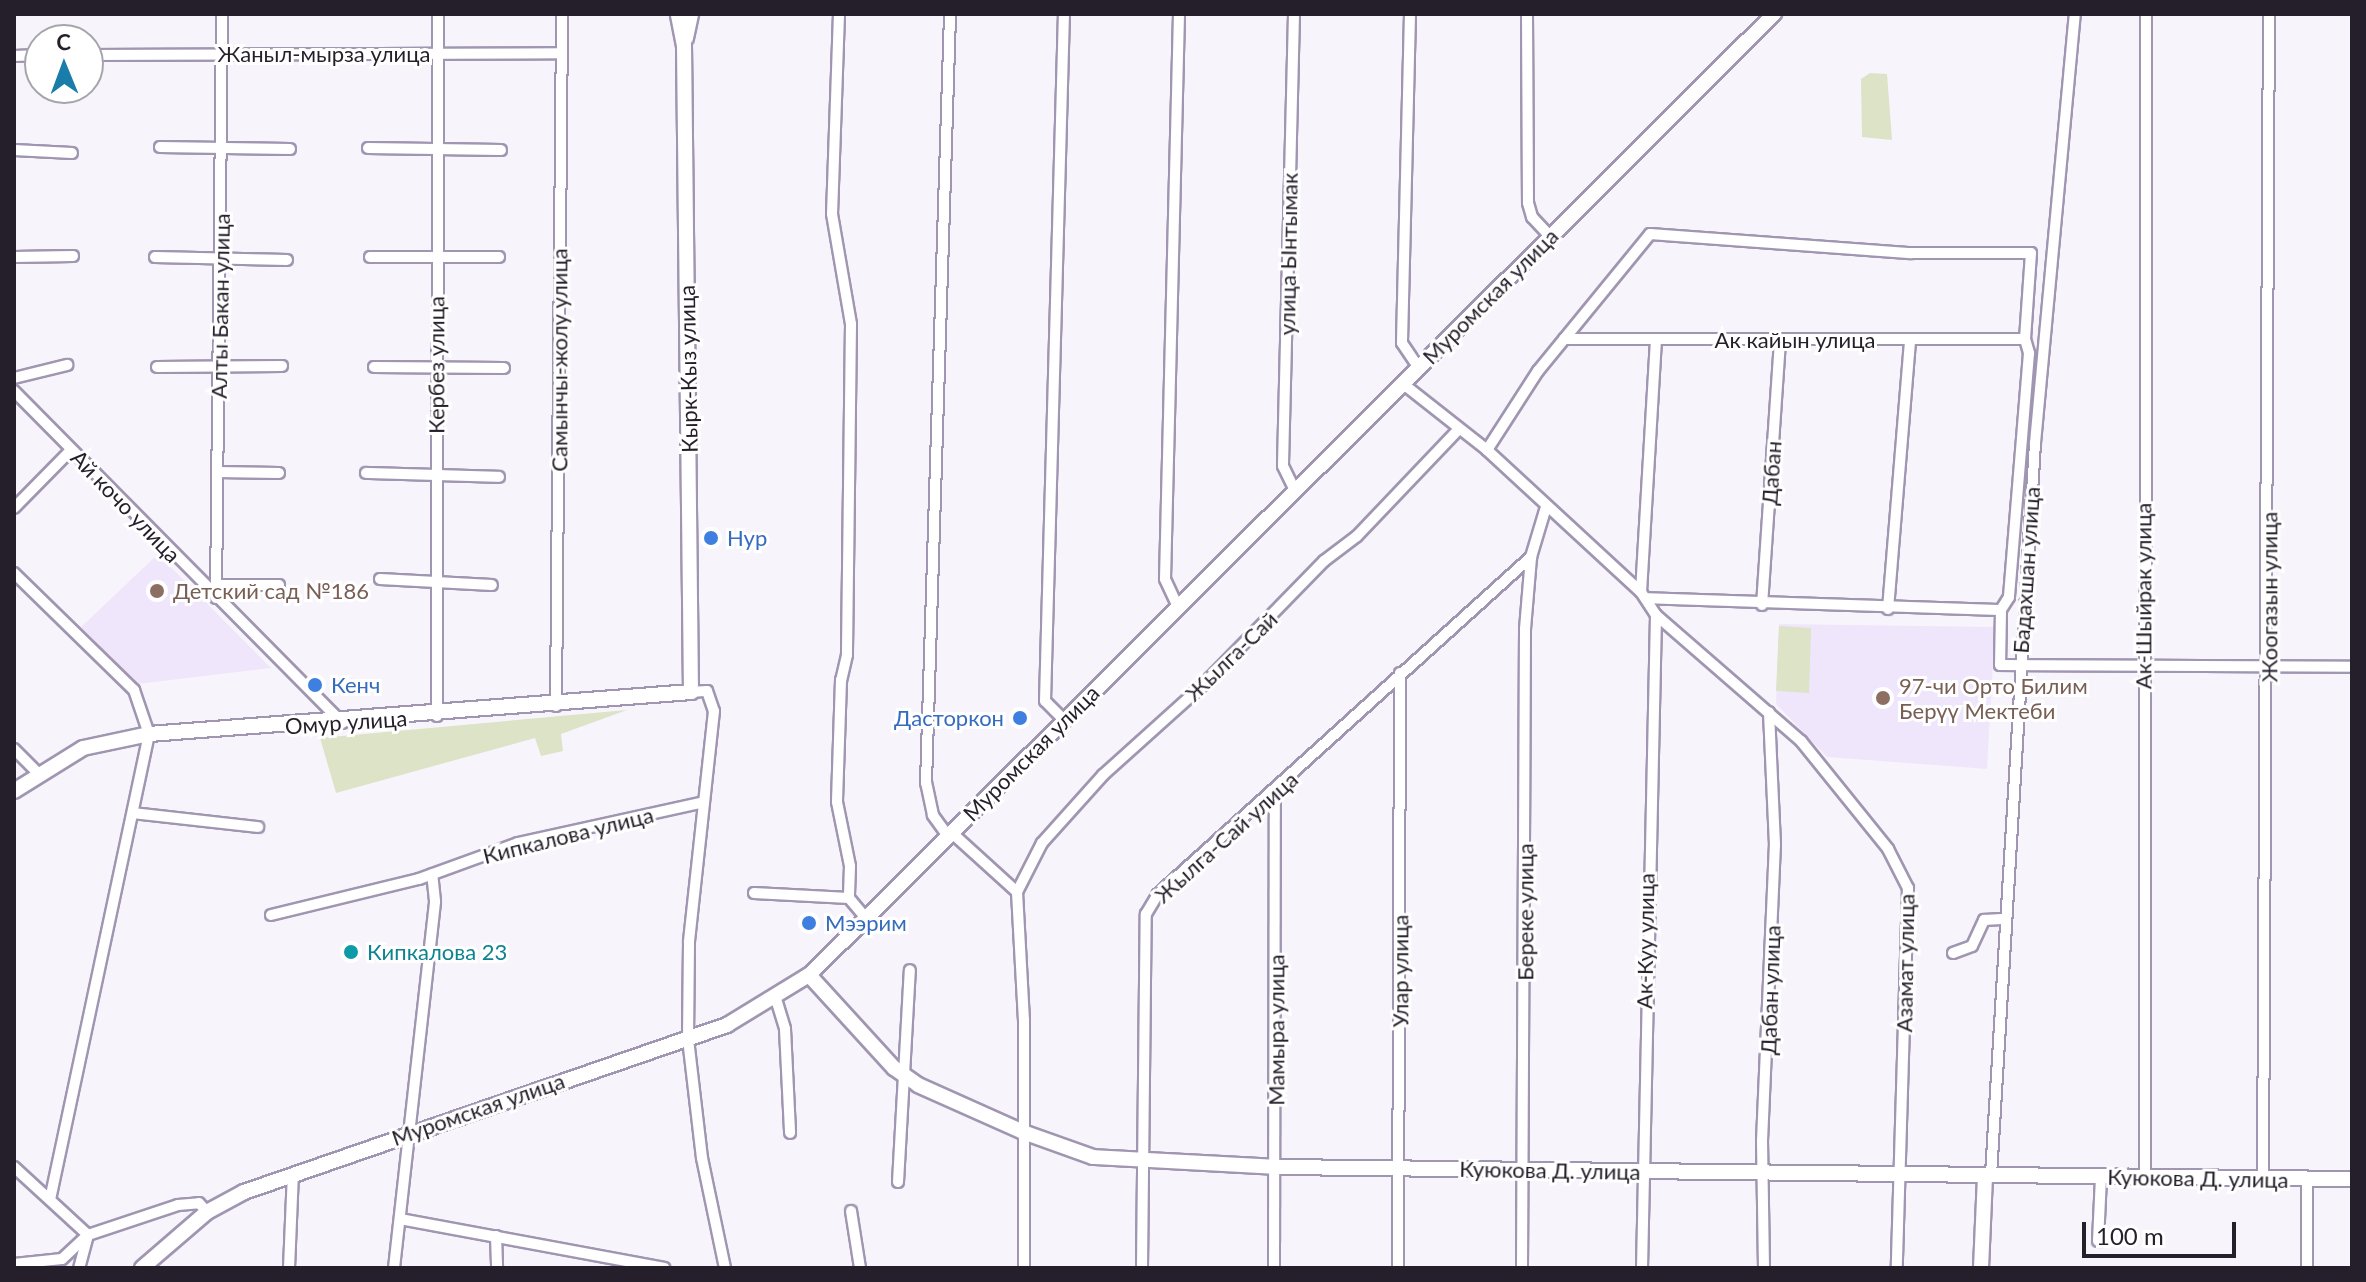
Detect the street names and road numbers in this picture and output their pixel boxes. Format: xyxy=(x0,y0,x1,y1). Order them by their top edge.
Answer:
street label: Жаныл-мырза улица xyxy=(218,41,430,67)
street label: улица Ынтымак xyxy=(1273,172,1303,336)
street label: Алты Бакан улица xyxy=(205,213,235,399)
street label: Муромская улица xyxy=(1417,223,1563,369)
street label: Самынчы-жолу улица xyxy=(546,248,572,472)
street label: Кырк-Кыз улица xyxy=(673,285,703,453)
street label: Кербез улица xyxy=(423,296,449,434)
street label: Ак кайын улица xyxy=(1715,327,1875,353)
street label: Дабан xyxy=(1756,440,1786,506)
street label: Ай кочо улица xyxy=(66,444,186,568)
street label: Бадахшан улица xyxy=(2007,486,2045,654)
street label: Ак-Шыйрак улица xyxy=(2130,503,2156,689)
street label: Жоогазын улица xyxy=(2256,512,2282,682)
street label: Жылга-Сай xyxy=(1179,606,1283,706)
street label: Муромская улица xyxy=(958,680,1104,826)
street label: Омур улица xyxy=(284,705,408,739)
street label: Жылга-Сай улица xyxy=(1149,766,1303,908)
street label: Кипкалова улица xyxy=(480,801,656,869)
street label: Береке улица xyxy=(1512,843,1538,981)
street label: Ак-Куу улица xyxy=(1631,873,1659,1009)
street label: Азамат улица xyxy=(1891,893,1919,1033)
street label: Улар улица xyxy=(1387,915,1413,1027)
street label: Дабан улица xyxy=(1755,925,1785,1055)
street label: Мамыра улица xyxy=(1263,954,1289,1106)
street label: Муромская улица xyxy=(388,1067,568,1151)
street label: Куюкова Д. улица xyxy=(1459,1155,1641,1185)
street label: Куюкова Д. улица xyxy=(2107,1163,2289,1193)

